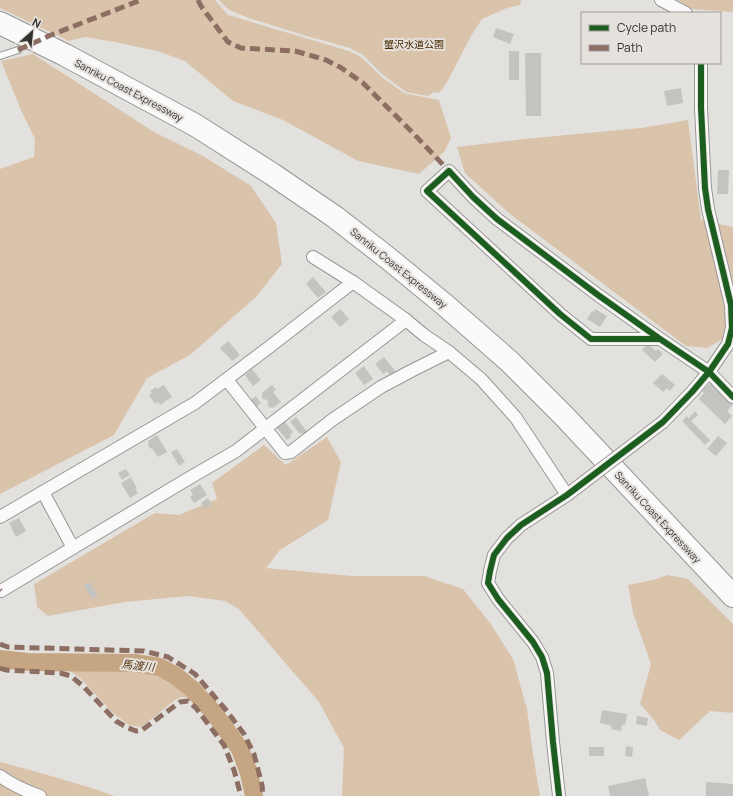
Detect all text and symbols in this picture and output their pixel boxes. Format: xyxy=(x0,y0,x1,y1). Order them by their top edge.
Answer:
north arrow xyxy=(12,12,52,52)
legend xyxy=(581,12,721,64)
text: N xyxy=(30,14,44,31)
text: Cycle path xyxy=(617,19,676,36)
park label: 蟹沢水道公園 xyxy=(384,37,444,51)
text: Path xyxy=(617,39,643,56)
street label: Sanriku Coast Expressway xyxy=(72,55,186,125)
street label: Sanriku Coast Expressway xyxy=(348,225,451,312)
street label: Sanriku Coast Expressway xyxy=(612,468,705,566)
water label: 馬渡川 xyxy=(121,656,156,674)

